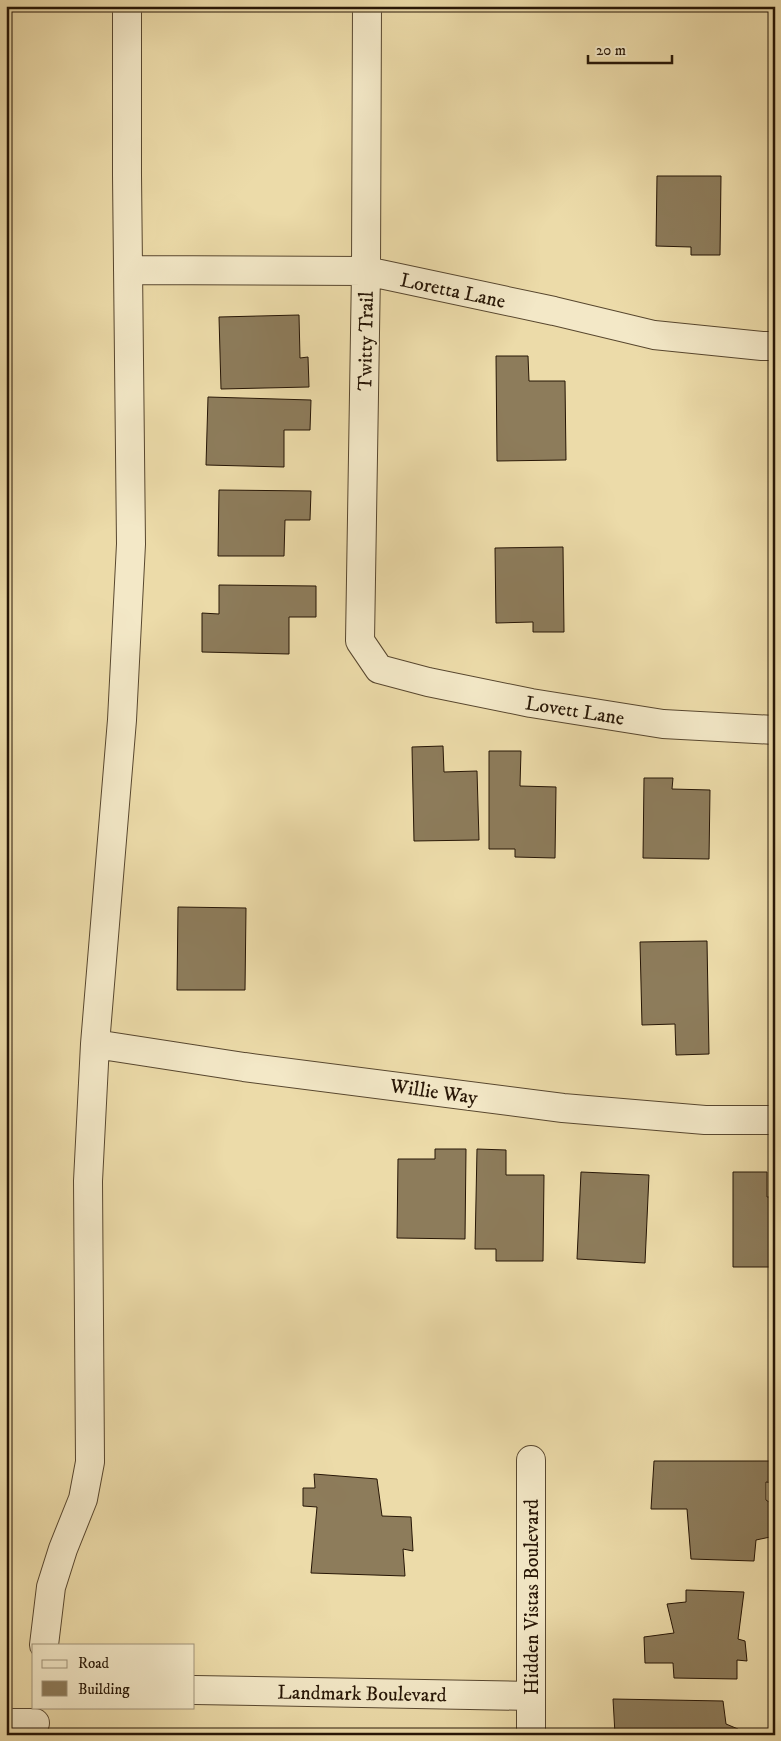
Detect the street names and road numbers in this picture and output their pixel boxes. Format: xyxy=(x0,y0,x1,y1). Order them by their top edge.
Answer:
street label: Loretta Lane xyxy=(398,268,508,315)
street label: Twitty Trail xyxy=(353,291,380,391)
street label: Lovett Lane xyxy=(524,691,626,732)
street label: Willie Way xyxy=(387,1074,480,1111)
street label: Hidden Vistas Boulevard xyxy=(520,1499,545,1695)
street label: Landmark Boulevard xyxy=(277,1681,447,1708)

